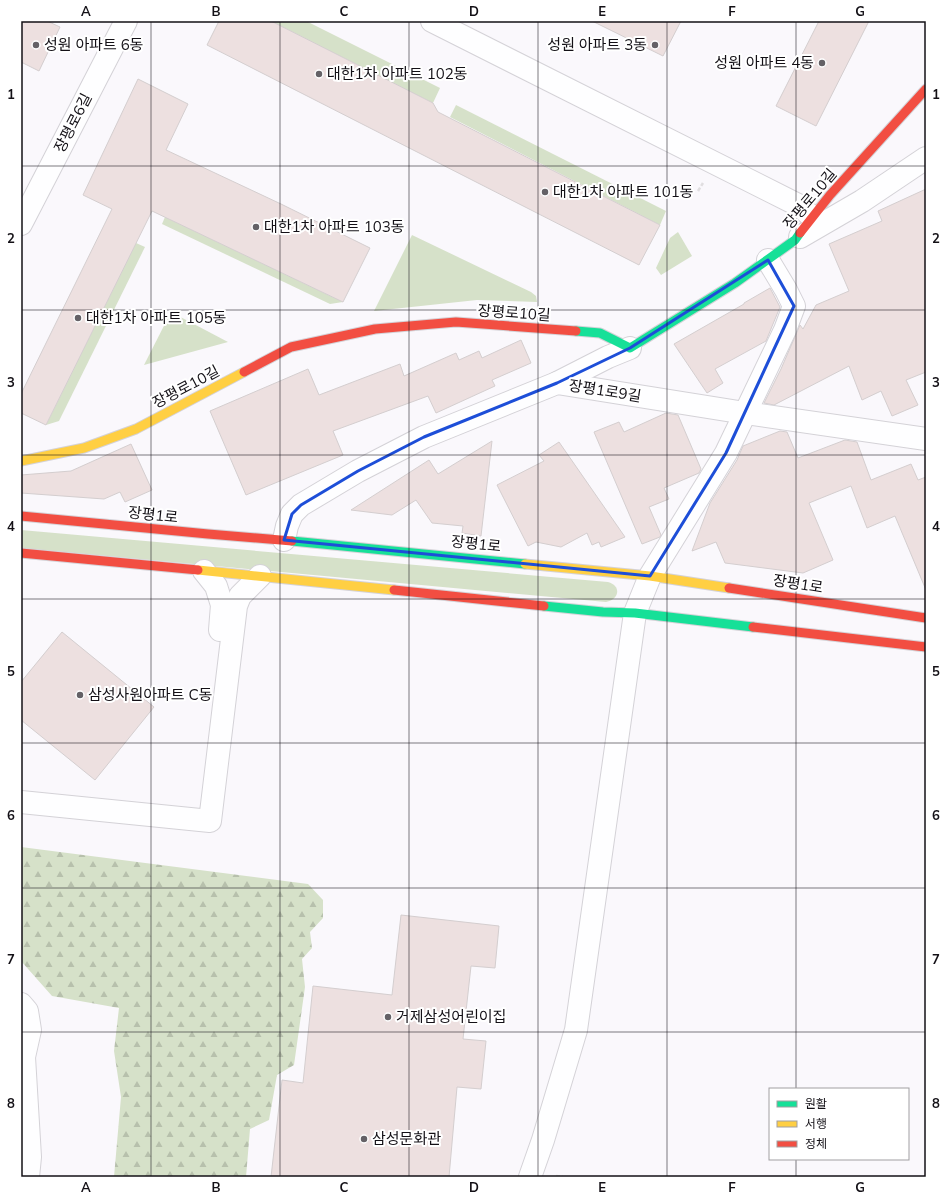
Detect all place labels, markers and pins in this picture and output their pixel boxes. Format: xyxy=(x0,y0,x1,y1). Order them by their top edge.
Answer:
place label: 성원 아파트 6동 xyxy=(44,35,144,54)
place label: 성원 아파트 3동 xyxy=(547,35,647,54)
marker: 성원 아파트 6동 xyxy=(31,40,41,50)
marker: 성원 아파트 3동 xyxy=(650,40,660,50)
place label: 성원 아파트 4동 xyxy=(714,53,814,72)
marker: 성원 아파트 4동 xyxy=(817,58,827,68)
place label: 대한1차 아파트 102동 xyxy=(327,64,467,83)
marker: 대한1차 아파트 102동 xyxy=(314,69,324,79)
place label: 대한1차 아파트 101동 xyxy=(553,182,693,201)
marker: 대한1차 아파트 101동 xyxy=(540,187,550,197)
place label: 대한1차 아파트 103동 xyxy=(264,217,404,236)
marker: 대한1차 아파트 103동 xyxy=(251,222,261,232)
place label: 대한1차 아파트 105동 xyxy=(86,308,226,327)
marker: 대한1차 아파트 105동 xyxy=(73,313,83,323)
place label: 삼성사원아파트 C동 xyxy=(88,685,213,704)
marker: 삼성사원아파트 C동 xyxy=(75,690,85,700)
place label: 거제삼성어린이집 xyxy=(396,1007,506,1026)
marker: 거제삼성어린이집 xyxy=(383,1012,393,1022)
place label: 삼성문화관 xyxy=(372,1129,441,1148)
marker: 삼성문화관 xyxy=(359,1134,369,1144)

